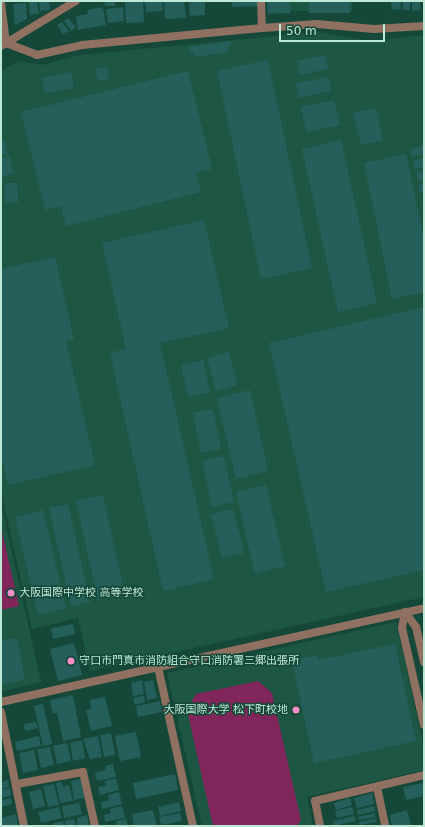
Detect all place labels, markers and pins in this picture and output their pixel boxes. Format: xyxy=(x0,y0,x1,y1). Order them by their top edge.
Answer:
place label: 大阪国際中学校 高等学校 xyxy=(19,586,143,600)
marker: 大阪国際中学校 高等学校 xyxy=(6,588,16,598)
place label: 守口市門真市消防組合守口消防署三郷出張所 xyxy=(79,654,299,668)
marker: 守口市門真市消防組合守口消防署三郷出張所 xyxy=(66,656,76,666)
place label: 大阪国際大学 松下町校地 xyxy=(164,703,288,717)
marker: 大阪国際大学 松下町校地 xyxy=(291,705,301,715)

